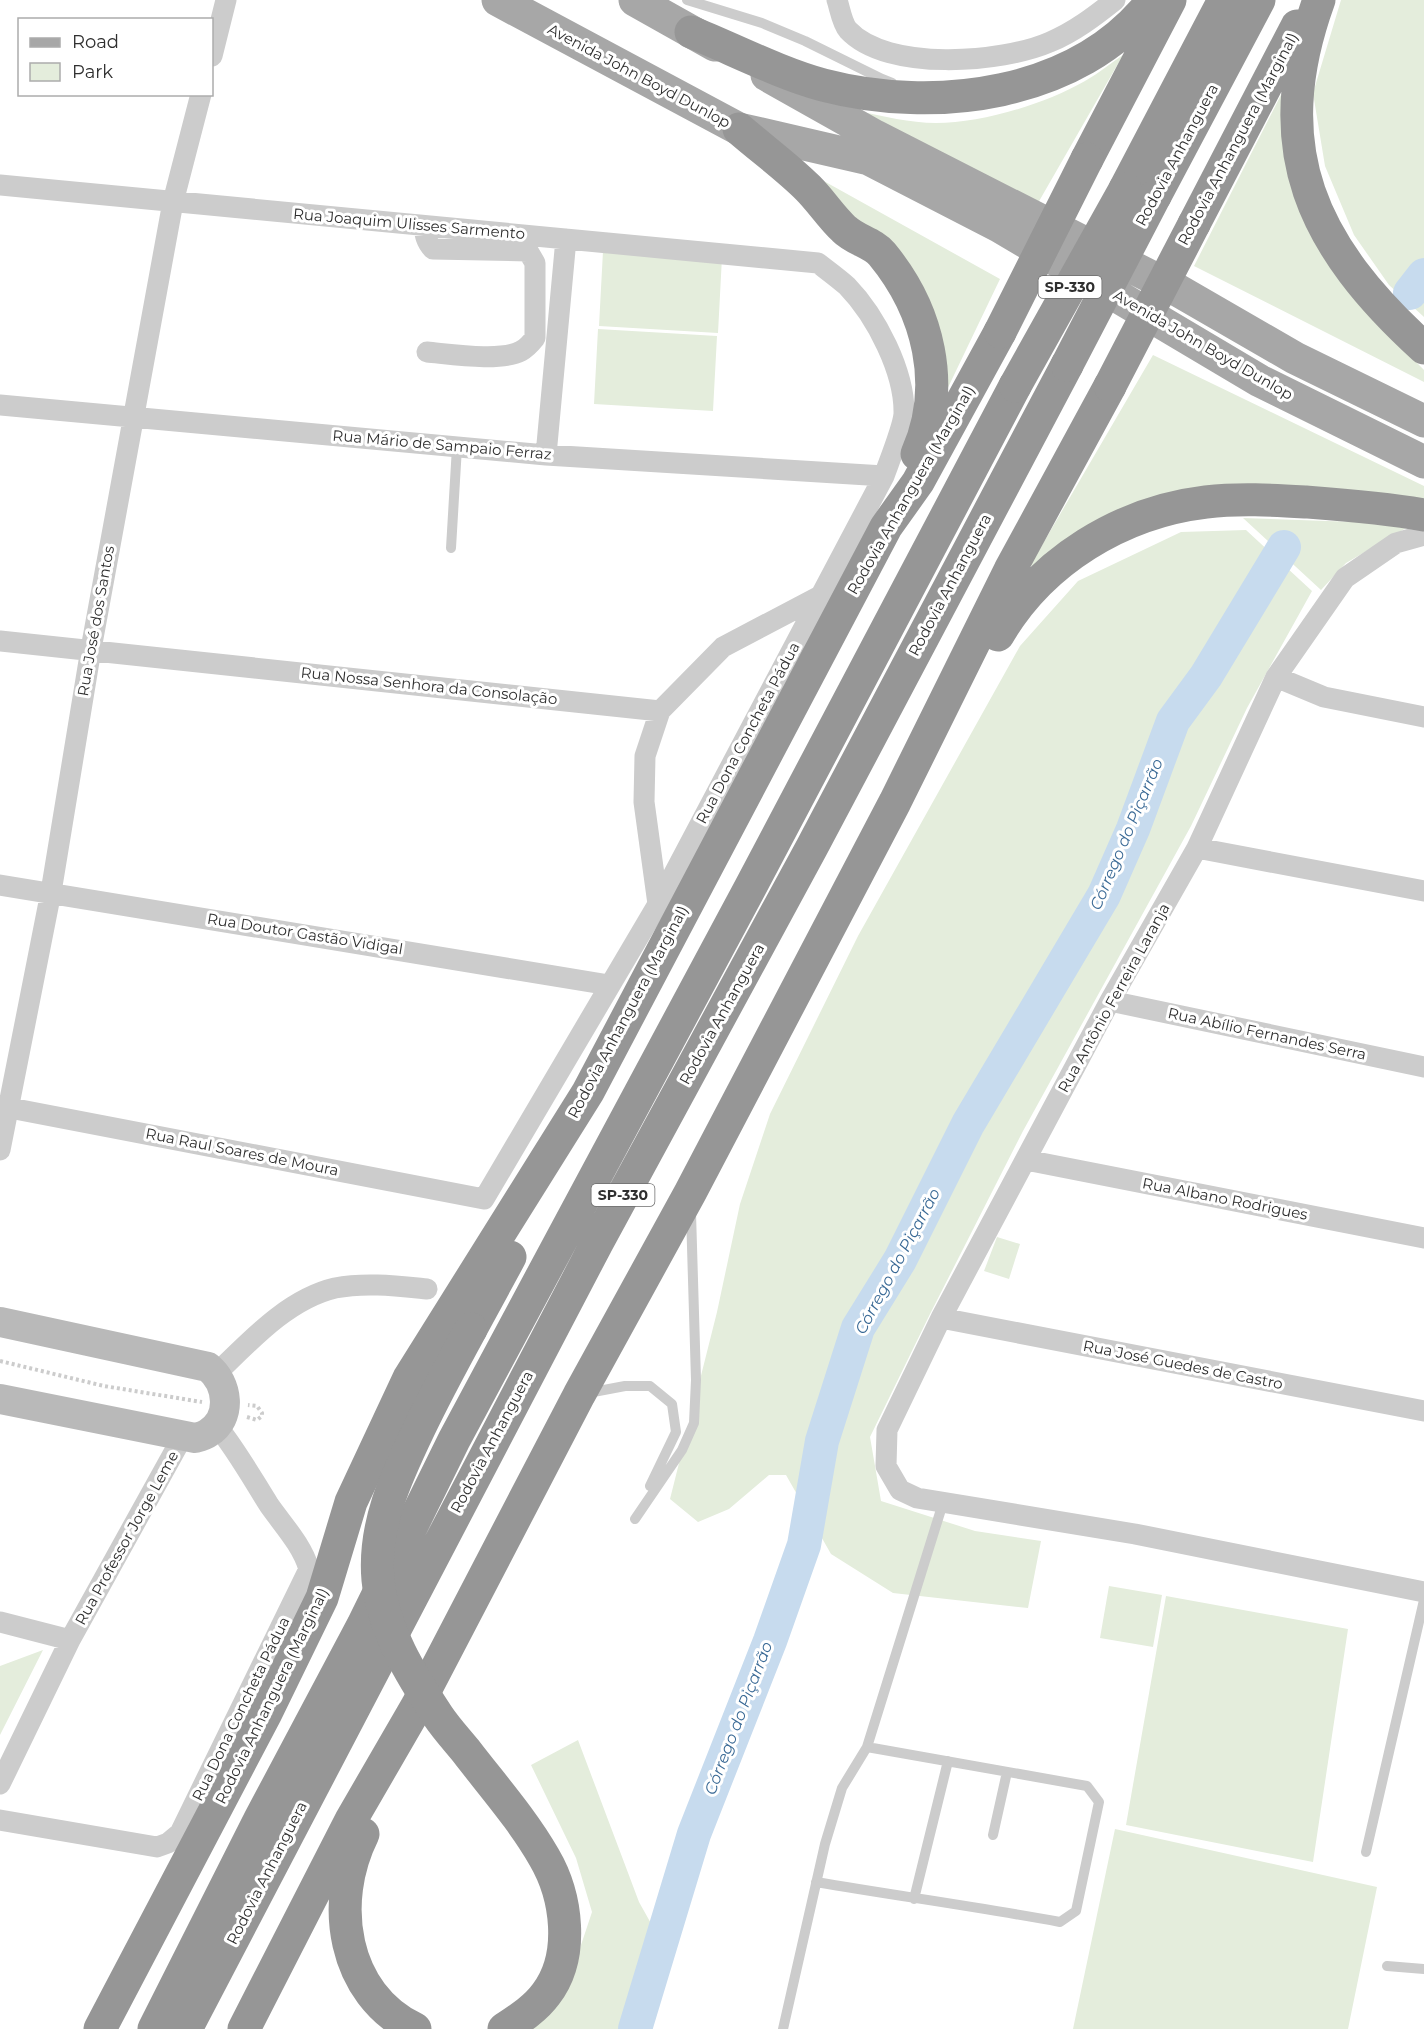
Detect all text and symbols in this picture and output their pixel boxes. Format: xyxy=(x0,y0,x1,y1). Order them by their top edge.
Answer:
legend xyxy=(18,18,213,96)
street label: Avenida John Boyd Dunlop xyxy=(545,19,734,132)
street label: Rodovia Anhanguera (Marginal) xyxy=(1174,30,1302,248)
text: Road xyxy=(72,31,119,53)
text: Park xyxy=(72,61,113,83)
street label: Rodovia Anhanguera xyxy=(1132,81,1222,229)
street label: Rua Joaquim Ulisses Sarmento xyxy=(292,204,526,243)
road number: SP-330 xyxy=(1038,276,1102,298)
street label: Avenida John Boyd Dunlop xyxy=(1110,285,1296,404)
street label: Rodovia Anhanguera (Marginal) xyxy=(844,382,978,598)
street label: Rua Mário de Sampaio Ferraz xyxy=(332,425,553,464)
street label: Rodovia Anhanguera xyxy=(905,511,995,659)
street label: Rua José dos Santos xyxy=(73,544,118,698)
street label: Rua Dona Concheta Pádua xyxy=(692,639,804,827)
street label: Rua Nossa Senhora da Consolação xyxy=(300,663,558,708)
water label: Córrego do Piçarrão xyxy=(1086,756,1167,913)
street label: Rua Antônio Ferreira Laranja xyxy=(1053,900,1174,1096)
street label: Rodovia Anhanguera (Marginal) xyxy=(563,902,692,1121)
street label: Rua Doutor Gastão Vidigal xyxy=(206,909,404,958)
street label: Rodovia Anhanguera xyxy=(675,940,768,1088)
street label: Rua Abílio Fernandes Serra xyxy=(1166,1003,1368,1064)
street label: Rua Raul Soares de Moura xyxy=(144,1123,340,1180)
street label: Rua Albano Rodrigues xyxy=(1141,1173,1309,1224)
road number: SP-330 xyxy=(592,1184,654,1206)
water label: Córrego do Piçarrão xyxy=(851,1185,944,1337)
street label: Rua José Guedes de Castro xyxy=(1081,1336,1285,1393)
street label: Rodovia Anhanguera xyxy=(446,1367,537,1516)
street label: Rua Professor Jorge Leme xyxy=(71,1447,182,1628)
street label: Rodovia Anhanguera (Marginal) xyxy=(211,1584,332,1807)
street label: Rua Dona Concheta Pádua xyxy=(188,1613,294,1804)
water label: Córrego do Piçarrão xyxy=(700,1639,776,1797)
street label: Rodovia Anhanguera xyxy=(222,1798,311,1948)

